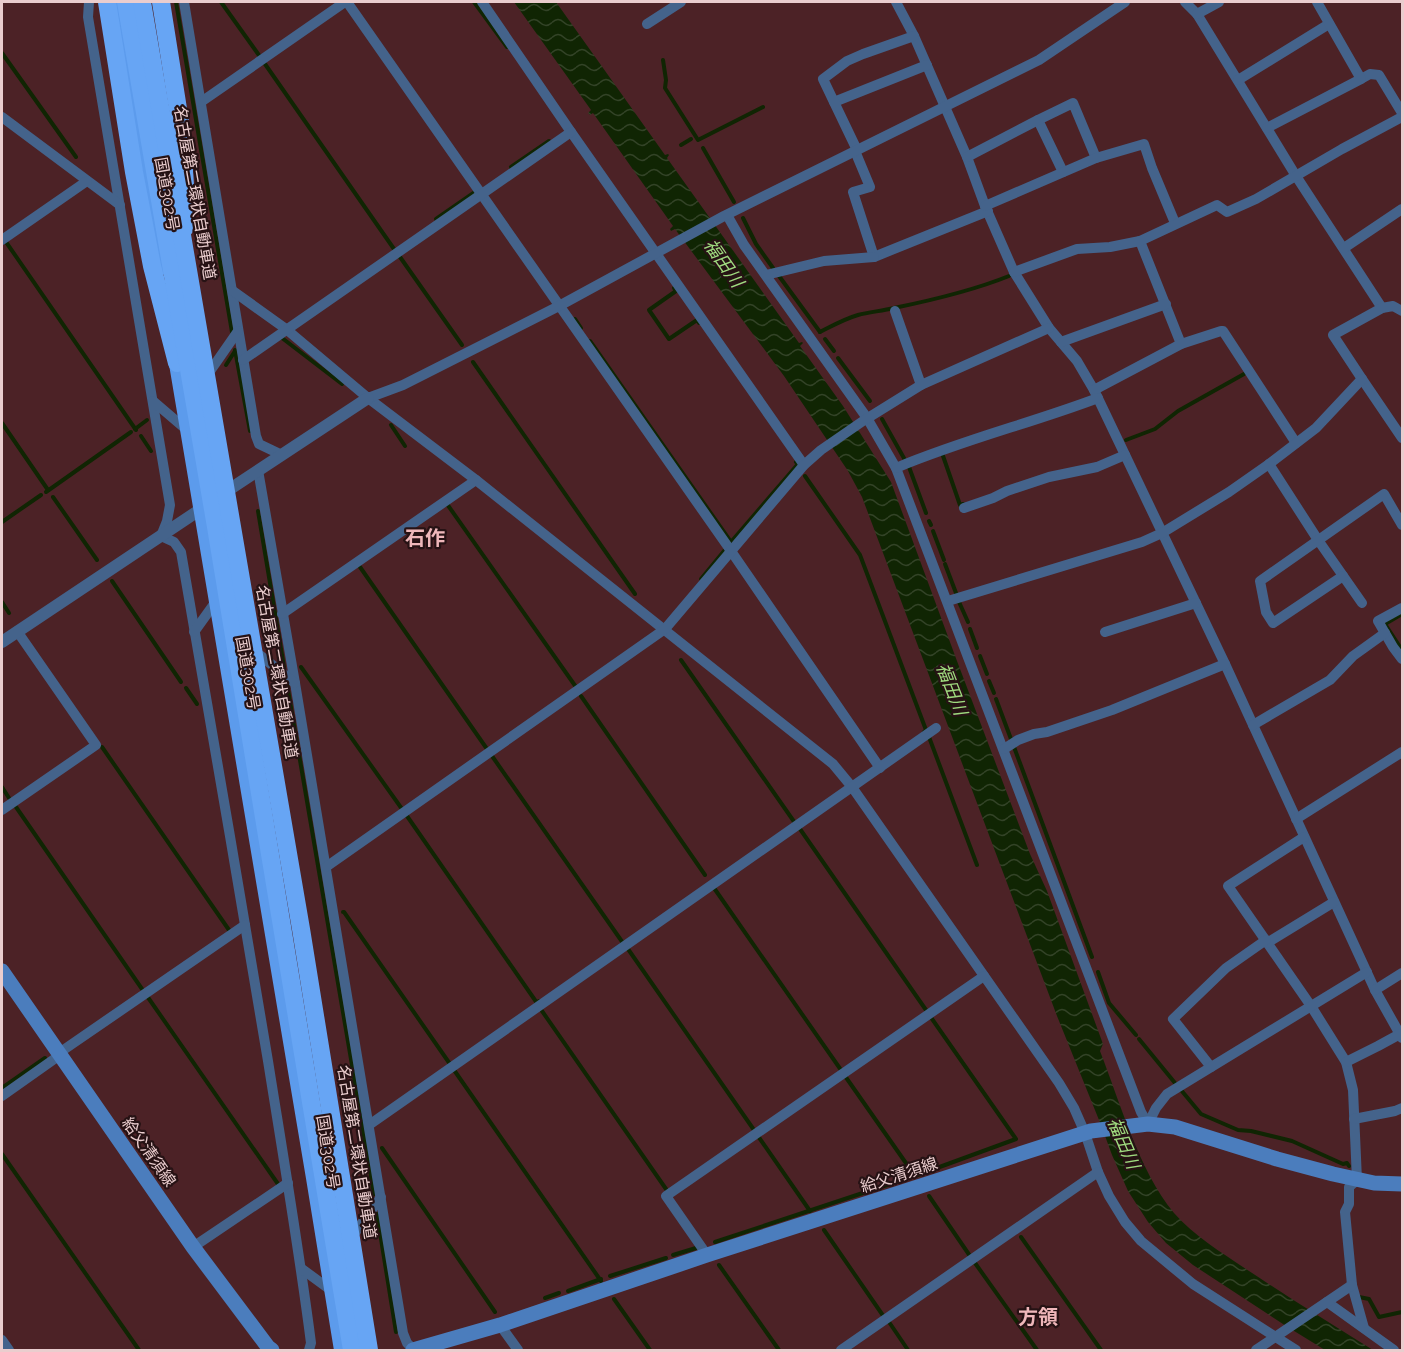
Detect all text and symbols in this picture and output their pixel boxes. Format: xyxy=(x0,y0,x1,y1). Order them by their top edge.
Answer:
street label: 名古屋第二環状自動車道 xyxy=(170,105,220,281)
street label: 国道302号 xyxy=(151,156,183,232)
water label: 福田川 xyxy=(700,235,749,293)
district label: 石作 xyxy=(405,526,445,550)
street label: 名古屋第二環状自動車道 xyxy=(252,584,302,760)
street label: 国道302号 xyxy=(232,635,264,711)
water label: 福田川 xyxy=(933,660,972,720)
street label: 名古屋第二環状自動車道 xyxy=(334,1064,380,1240)
street label: 給父清須線 xyxy=(118,1114,180,1190)
street label: 国道302号 xyxy=(313,1114,343,1190)
water label: 福田川 xyxy=(1104,1114,1145,1174)
street label: 給父清須線 xyxy=(858,1154,940,1196)
district label: 方領 xyxy=(1018,1305,1058,1329)

